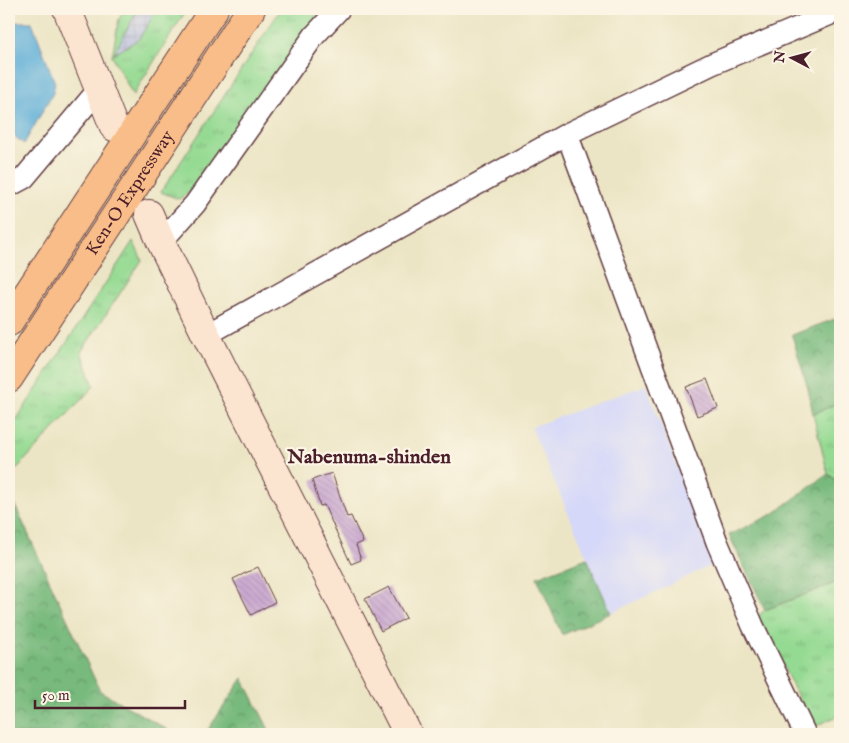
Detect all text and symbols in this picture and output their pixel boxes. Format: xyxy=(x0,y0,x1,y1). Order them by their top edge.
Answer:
north arrow xyxy=(766,32,816,82)
text: N xyxy=(770,50,790,65)
street label: Ken-O Expressway xyxy=(81,126,180,260)
district label: Nabenuma-shinden xyxy=(286,445,451,470)
scale bar xyxy=(35,678,185,710)
text: 50 m xyxy=(42,686,70,705)

